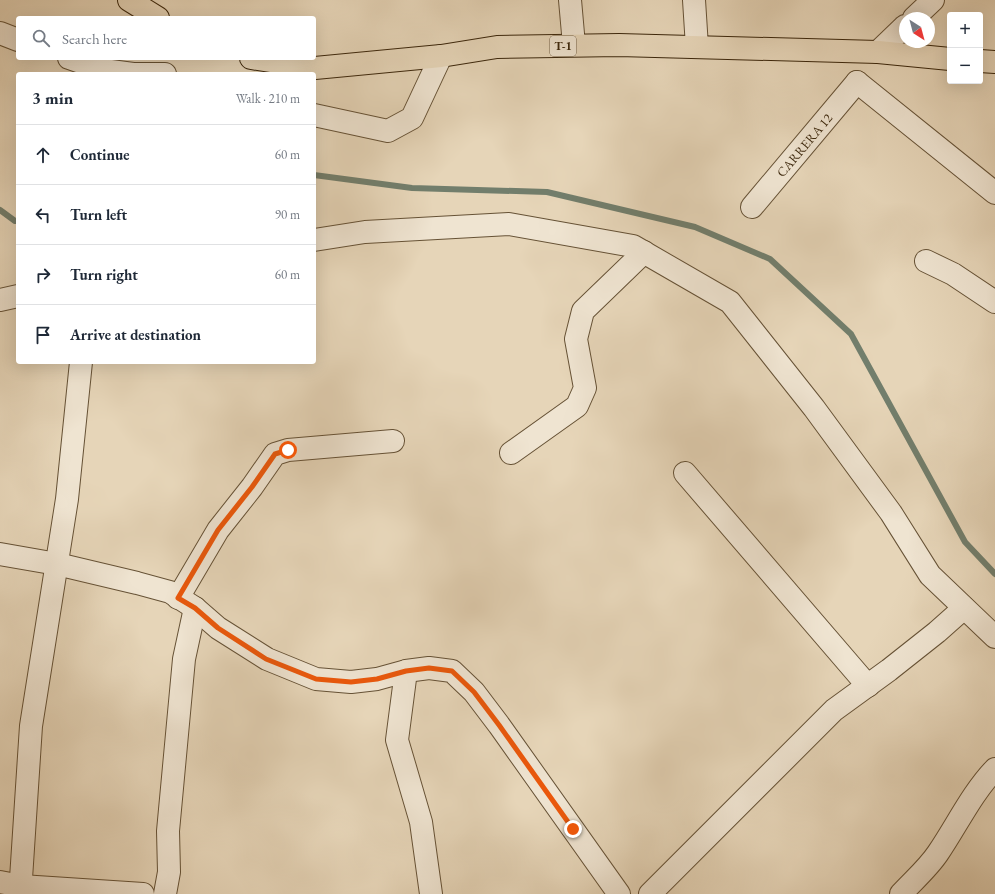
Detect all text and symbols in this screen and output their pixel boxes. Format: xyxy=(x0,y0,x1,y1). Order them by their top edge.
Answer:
north arrow xyxy=(899,12,935,48)
map controls xyxy=(947,12,983,84)
button: + xyxy=(947,12,983,48)
search box xyxy=(16,16,316,60)
icon: search xyxy=(30,27,52,49)
text: Search here xyxy=(62,29,127,48)
road number: T-1 xyxy=(550,36,576,56)
button: − xyxy=(947,48,983,84)
text: 3 min xyxy=(32,87,73,109)
text: Walk · 210 m xyxy=(236,90,300,107)
street label: CARRERA 12 xyxy=(772,109,836,180)
icon: ahead xyxy=(32,144,54,166)
text: Continue xyxy=(70,145,130,164)
text: 60 m xyxy=(275,146,300,163)
icon: left xyxy=(32,204,54,226)
text: Turn left xyxy=(70,205,127,224)
text: 90 m xyxy=(275,206,300,223)
icon: right xyxy=(32,264,54,286)
text: Turn right xyxy=(70,265,138,284)
text: 60 m xyxy=(275,266,300,283)
icon: arrive xyxy=(32,324,54,346)
text: Arrive at destination xyxy=(70,325,201,344)
route start xyxy=(279,441,297,459)
route end xyxy=(564,820,582,838)

